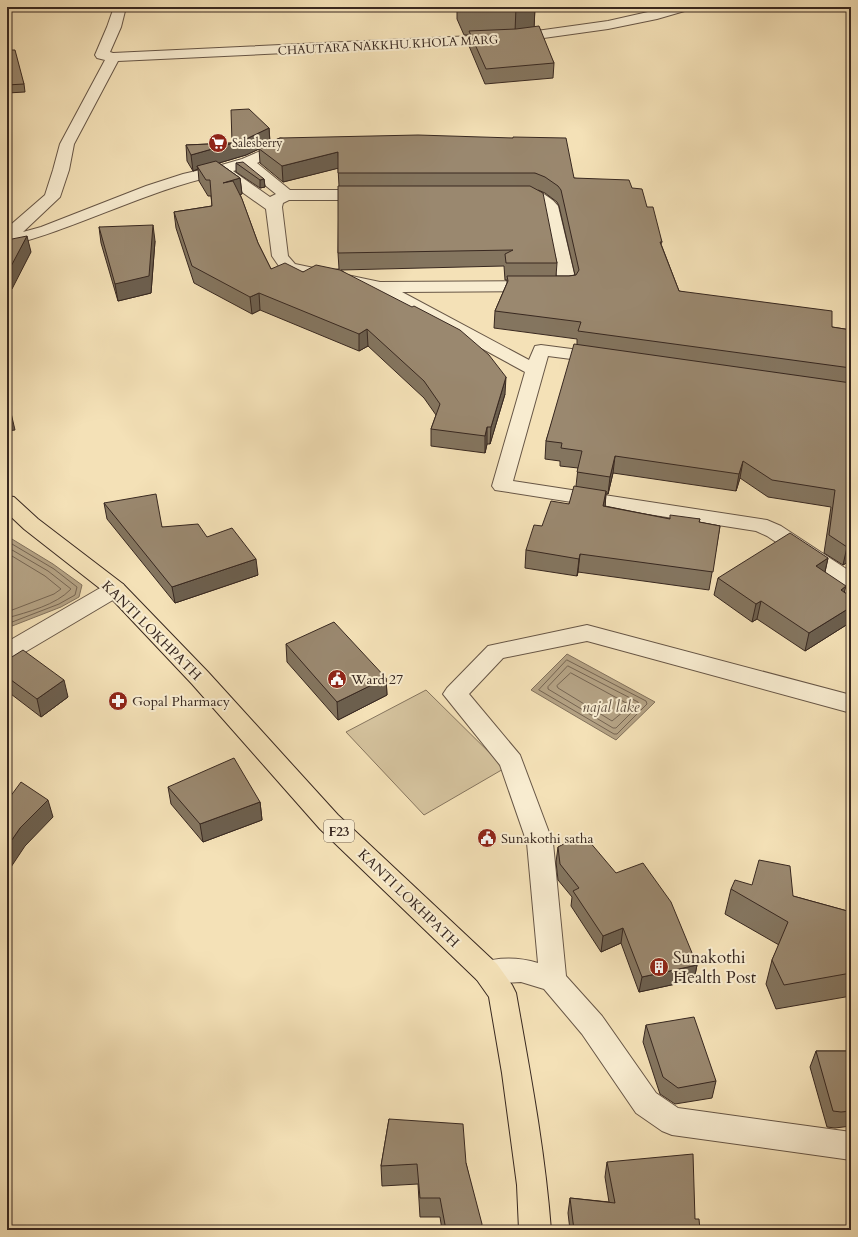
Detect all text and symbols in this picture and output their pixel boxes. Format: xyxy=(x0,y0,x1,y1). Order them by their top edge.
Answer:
street label: CHAUTARA NAKKHU KHOLA MARG xyxy=(277,31,499,59)
supermarket icon: Salesberry xyxy=(207,132,229,154)
place label: Salesberry xyxy=(232,135,283,151)
street label: KANTI LOKHPATH xyxy=(98,576,206,685)
public building icon: Ward 27 xyxy=(326,668,348,690)
place label: Ward 27 xyxy=(350,670,403,689)
pharmacy icon: Gopal Pharmacy xyxy=(107,690,129,712)
place label: Gopal Pharmacy xyxy=(132,692,231,711)
water label: najal lake xyxy=(582,697,640,717)
road number: F23 xyxy=(324,820,354,842)
public building icon: Sunakothi satha xyxy=(476,827,498,849)
place label: Sunakothi satha xyxy=(501,829,593,848)
street label: KANTI LOKHPATH xyxy=(354,845,464,952)
place label: Sunakothi Health Post xyxy=(673,946,757,989)
building icon: Sunakothi Health Post xyxy=(648,956,670,978)

